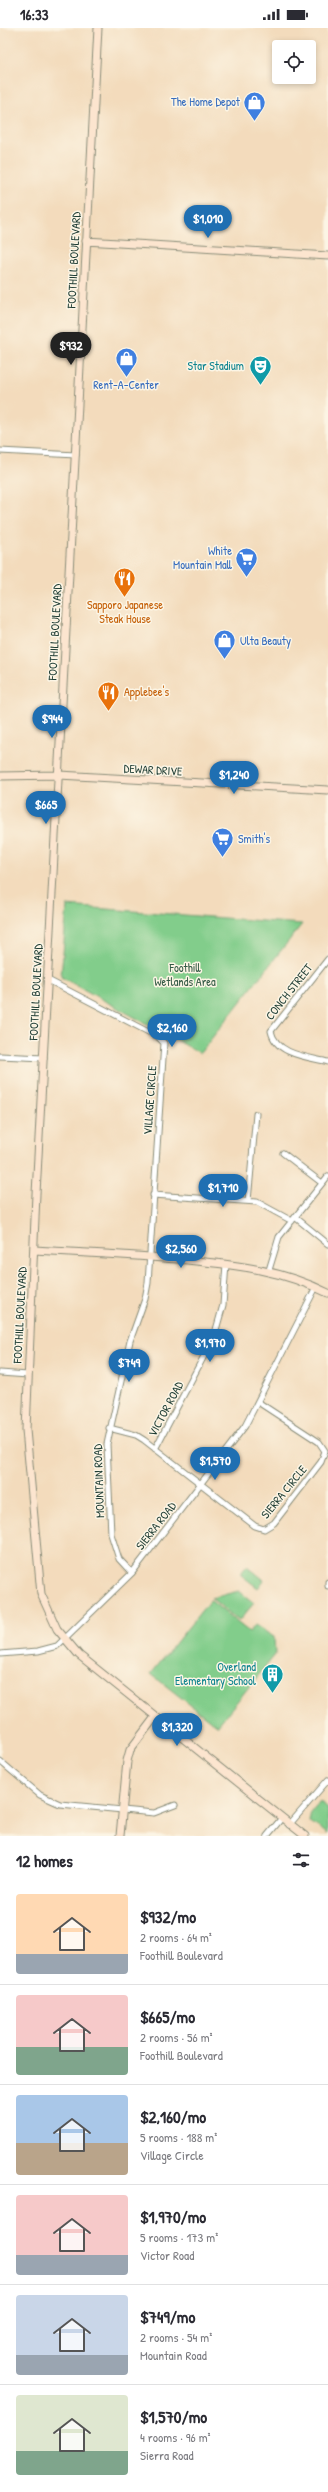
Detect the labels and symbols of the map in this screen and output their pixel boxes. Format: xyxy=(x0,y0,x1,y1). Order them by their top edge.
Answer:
shop icon: The Home Depot xyxy=(242,89,268,122)
place label: The Home Depot xyxy=(171,93,241,110)
pin: $1,010 xyxy=(175,205,241,239)
street label: FOOTHILL BOULEVARD xyxy=(62,211,85,310)
pin: $932 xyxy=(47,332,95,366)
shop icon: Rent-A-Center xyxy=(113,345,139,378)
theatre icon: Star Stadium xyxy=(247,353,273,386)
place label: Star Stadium xyxy=(188,357,244,374)
place label: Rent-A-Center xyxy=(93,376,159,393)
place label: White Mountain Mall xyxy=(173,542,233,573)
supermarket icon: White Mountain Mall xyxy=(234,545,260,578)
restaurant icon: Sapporo Japanese Steak House xyxy=(112,565,138,598)
street label: FOOTHILL BOULEVARD xyxy=(43,583,66,682)
place label: Sapporo Japanese Steak House xyxy=(87,596,163,627)
shop icon: Ulta Beauty xyxy=(211,628,237,661)
place label: Ulta Beauty xyxy=(240,632,291,649)
restaurant icon: Applebee's xyxy=(96,679,122,712)
place label: Applebee's xyxy=(124,683,170,700)
pin: $944 xyxy=(28,705,76,739)
street label: DEWAR DRIVE xyxy=(123,759,183,780)
pin: $1,240 xyxy=(201,761,267,795)
pin: $665 xyxy=(22,791,70,825)
supermarket icon: Smith's xyxy=(209,826,235,859)
place label: Smith's xyxy=(238,830,270,847)
street label: FOOTHILL BOULEVARD xyxy=(24,943,47,1042)
park label: Foothill Wetlands Area xyxy=(154,959,216,990)
street label: CONCH STREET xyxy=(261,960,316,1023)
pin: $2,160 xyxy=(139,1014,205,1048)
street label: VILLAGE CIRCLE xyxy=(139,1064,160,1135)
pin: $1,710 xyxy=(190,1174,256,1208)
pin: $2,560 xyxy=(148,1235,214,1269)
street label: FOOTHILL BOULEVARD xyxy=(8,1266,31,1365)
pin: $1,970 xyxy=(177,1329,243,1363)
pin: $749 xyxy=(105,1349,153,1383)
street label: VICTOR ROAD xyxy=(144,1378,187,1439)
street label: MOUNTAIN ROAD xyxy=(89,1443,108,1518)
pin: $1,570 xyxy=(182,1447,248,1481)
street label: SIERRA CIRCLE xyxy=(257,1461,311,1522)
street label: SIERRA ROAD xyxy=(131,1498,180,1553)
place label: Overland Elementary School xyxy=(175,1658,257,1689)
building icon: Overland Elementary School xyxy=(259,1661,285,1694)
pin: $1,320 xyxy=(144,1713,210,1747)

